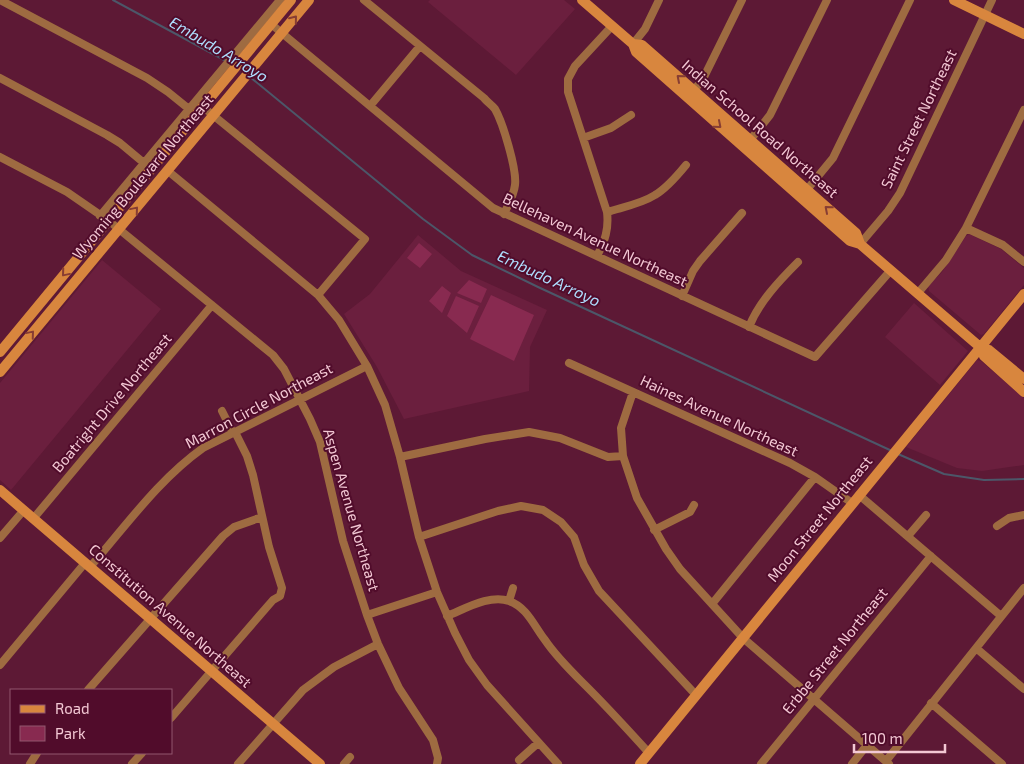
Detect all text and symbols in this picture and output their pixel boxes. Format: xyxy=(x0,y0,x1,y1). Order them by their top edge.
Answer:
water label: Embudo Arroyo xyxy=(166,12,272,86)
one-way arrow xyxy=(288,16,296,25)
street label: Saint Street Northeast xyxy=(877,46,960,191)
street label: Indian School Road Northeast xyxy=(679,55,843,201)
one-way arrow xyxy=(676,75,685,84)
street label: Wyoming Boulevard Northeast xyxy=(68,90,217,262)
one-way arrow xyxy=(712,119,721,127)
street label: Bellehaven Avenue Northeast xyxy=(500,188,691,290)
one-way arrow xyxy=(824,205,833,214)
one-way arrow xyxy=(130,207,138,216)
water label: Embudo Arroyo xyxy=(494,245,604,311)
one-way arrow xyxy=(62,268,71,277)
street label: Boatright Drive Northeast xyxy=(48,329,175,475)
one-way arrow xyxy=(26,331,35,340)
street label: Marron Circle Northeast xyxy=(182,358,336,452)
street label: Haines Avenue Northeast xyxy=(638,371,801,460)
street label: Aspen Avenue Northeast xyxy=(320,426,384,593)
street label: Moon Street Northeast xyxy=(763,452,876,585)
street label: Constitution Avenue Northeast xyxy=(86,540,256,691)
street label: Erbbe Street Northeast xyxy=(778,583,891,717)
legend xyxy=(10,689,172,754)
text: Road xyxy=(55,699,90,717)
scale bar xyxy=(854,722,945,754)
text: Park xyxy=(55,724,86,742)
text: 100 m xyxy=(862,729,903,747)

